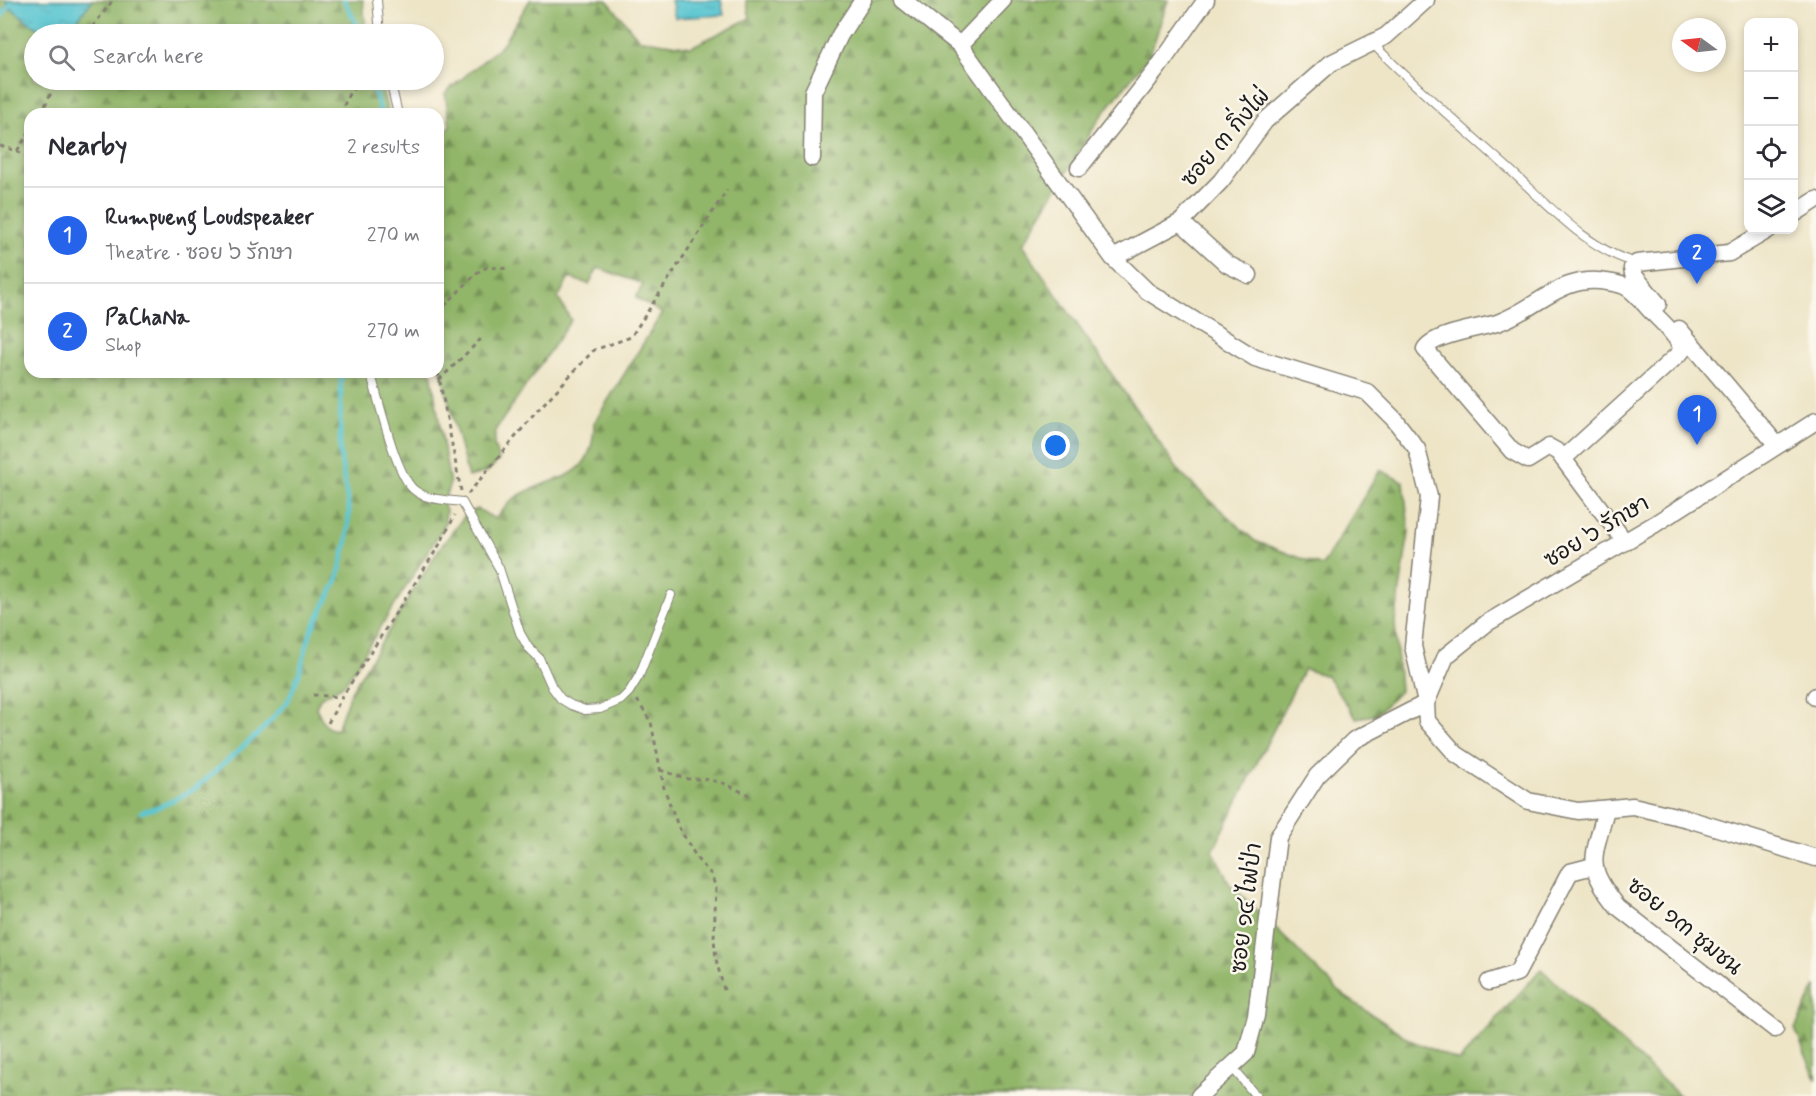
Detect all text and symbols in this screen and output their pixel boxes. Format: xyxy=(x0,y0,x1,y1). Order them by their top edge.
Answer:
north arrow xyxy=(1672,18,1726,72)
map controls xyxy=(1744,18,1798,234)
button: + xyxy=(1744,18,1798,72)
search box xyxy=(24,24,444,90)
icon: search xyxy=(45,41,78,74)
text: Search here xyxy=(93,43,204,71)
button: − xyxy=(1744,72,1798,126)
street label: ซอย ๓ กิ่งไผ่ xyxy=(1170,78,1277,193)
button: locate xyxy=(1744,126,1798,180)
text: Nearby xyxy=(48,130,127,164)
text: 2 results xyxy=(347,134,420,161)
button: layers xyxy=(1744,180,1798,234)
text: Rumpueng Loudspeaker xyxy=(105,204,314,232)
text: 1 xyxy=(63,222,72,249)
text: 270 m xyxy=(367,222,420,249)
pin: 2 xyxy=(1678,234,1716,284)
text: Theatre · ซอย ๖ รักษา xyxy=(105,240,293,267)
text: PaChaNa xyxy=(105,304,189,332)
text: 2 xyxy=(63,318,72,345)
text: 270 m xyxy=(367,318,420,345)
text: Shop xyxy=(105,332,142,359)
pin: 1 xyxy=(1678,396,1716,445)
your location xyxy=(1041,431,1070,460)
street label: ซอย ๖ รักษา xyxy=(1539,490,1655,574)
street label: ซอย ๑๔ ไฟป่า xyxy=(1223,841,1269,975)
street label: ซอย ๑๓ ชุมชน xyxy=(1620,872,1747,983)

